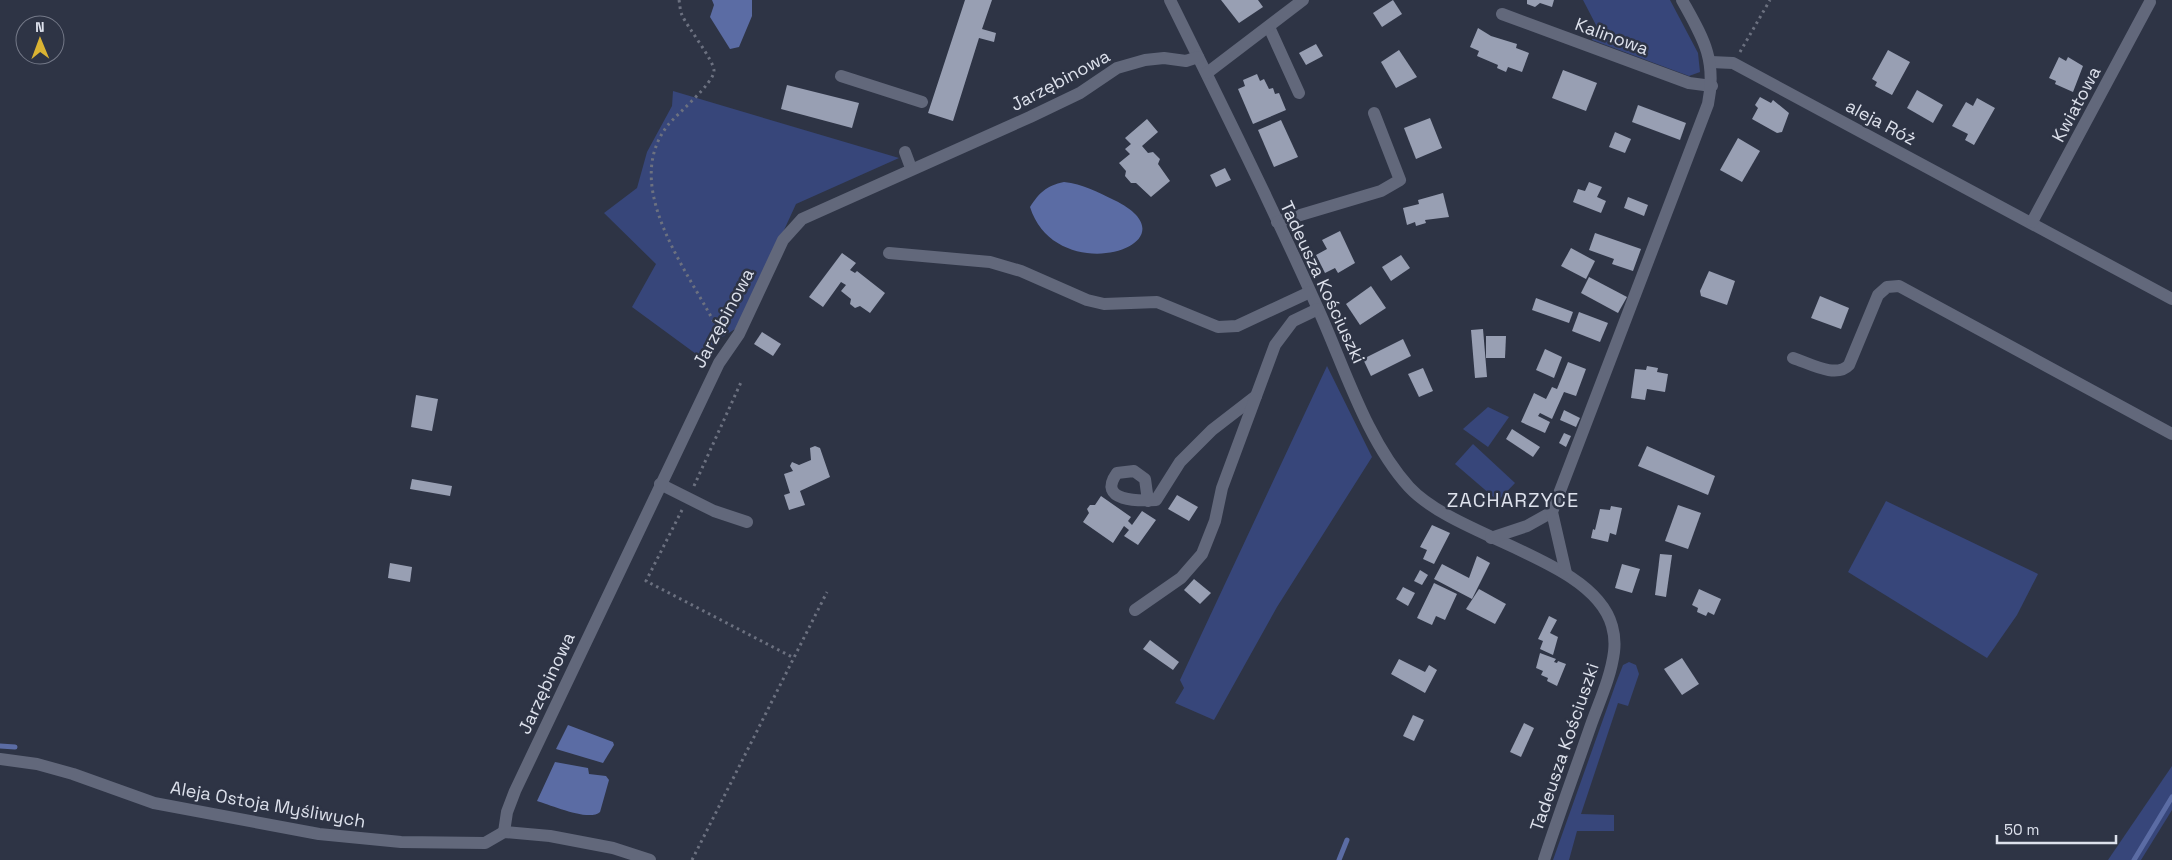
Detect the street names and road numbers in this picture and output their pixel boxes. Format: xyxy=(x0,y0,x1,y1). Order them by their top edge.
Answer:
street label: Kalinowa xyxy=(1572,12,1652,60)
street label: Jarzębinowa xyxy=(1006,44,1114,116)
street label: Kwiatowa xyxy=(2046,62,2106,146)
street label: aleja Róż xyxy=(1842,94,1920,150)
street label: Tadeusza Kościuszki xyxy=(1275,197,1371,367)
street label: Jarzębinowa xyxy=(687,264,759,372)
street label: Jarzębinowa xyxy=(512,628,580,738)
street label: Tadeusza Kościuszki xyxy=(1524,660,1604,834)
street label: Aleja Ostoja Myśliwych xyxy=(169,776,367,832)

